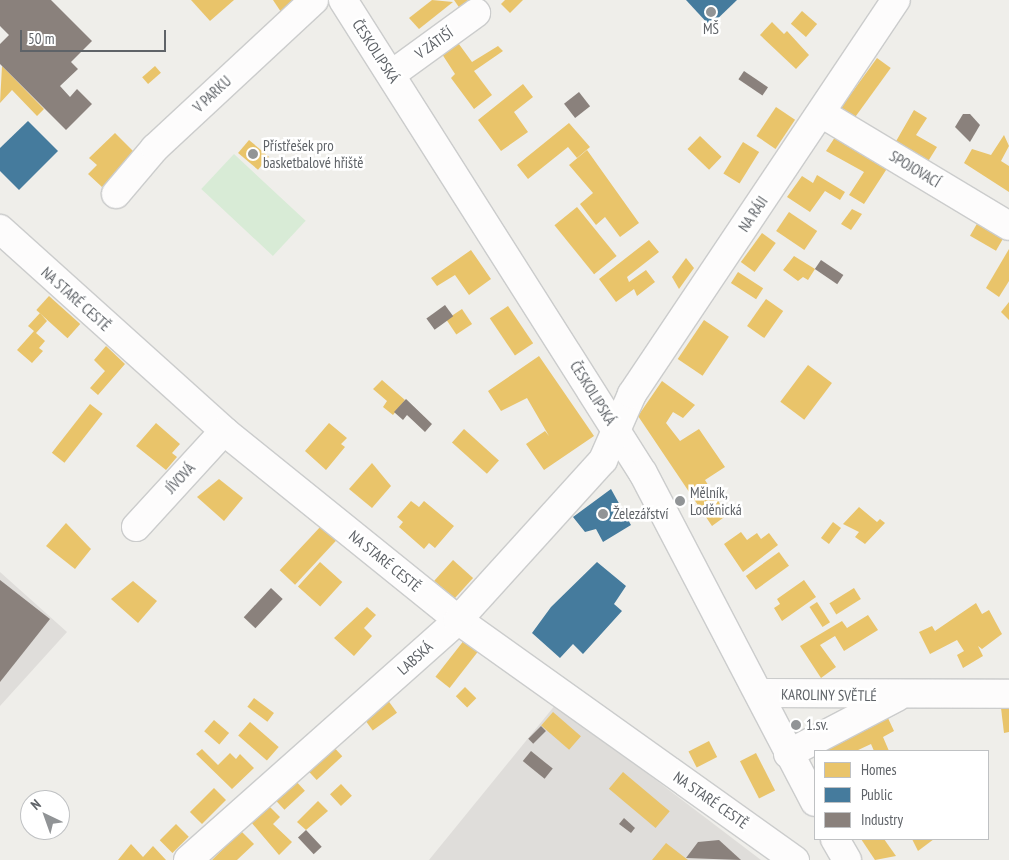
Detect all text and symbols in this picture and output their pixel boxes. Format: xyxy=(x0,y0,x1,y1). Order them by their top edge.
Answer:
marker: MŠ xyxy=(705,6,717,18)
street label: ČESKOLIPSKÁ xyxy=(349,16,403,86)
scale bar xyxy=(22,20,169,52)
place label: MŠ xyxy=(703,20,719,38)
street label: V ZÁTIŠÍ xyxy=(411,23,457,63)
text: 50 m xyxy=(28,29,54,48)
street label: V PARKU xyxy=(189,72,235,116)
place label: Přístřešek pro basketbalové hřiště xyxy=(263,136,363,171)
street label: SPOJOVACÍ xyxy=(886,147,944,191)
marker: Přístřešek pro basketbalové hřiště xyxy=(247,148,259,160)
street label: NA RÁJI xyxy=(735,193,771,235)
street label: NA STARÉ CESTĚ xyxy=(37,263,115,335)
street label: ČESKOLIPSKÁ xyxy=(566,358,620,428)
street label: JÍVOVÁ xyxy=(161,459,199,497)
place label: Mělník, Loděnická xyxy=(690,483,742,518)
marker: Mělník, Loděnická xyxy=(674,495,686,507)
place label: Železářství xyxy=(613,505,668,523)
marker: Železářství xyxy=(597,508,609,520)
street label: NA STARÉ CESTĚ xyxy=(345,526,425,596)
street label: LABSKÁ xyxy=(394,638,436,678)
street label: KAROLINY SVĚTLÉ xyxy=(781,685,877,705)
place label: 1.sv. xyxy=(806,716,828,734)
marker: 1.sv. xyxy=(790,719,802,731)
legend xyxy=(814,750,989,840)
text: Homes xyxy=(861,760,897,779)
street label: NA STARÉ CESTĚ xyxy=(670,768,752,832)
text: Public xyxy=(861,785,892,804)
north arrow xyxy=(20,790,70,840)
text: N xyxy=(27,795,44,814)
text: Industry xyxy=(861,810,903,829)

